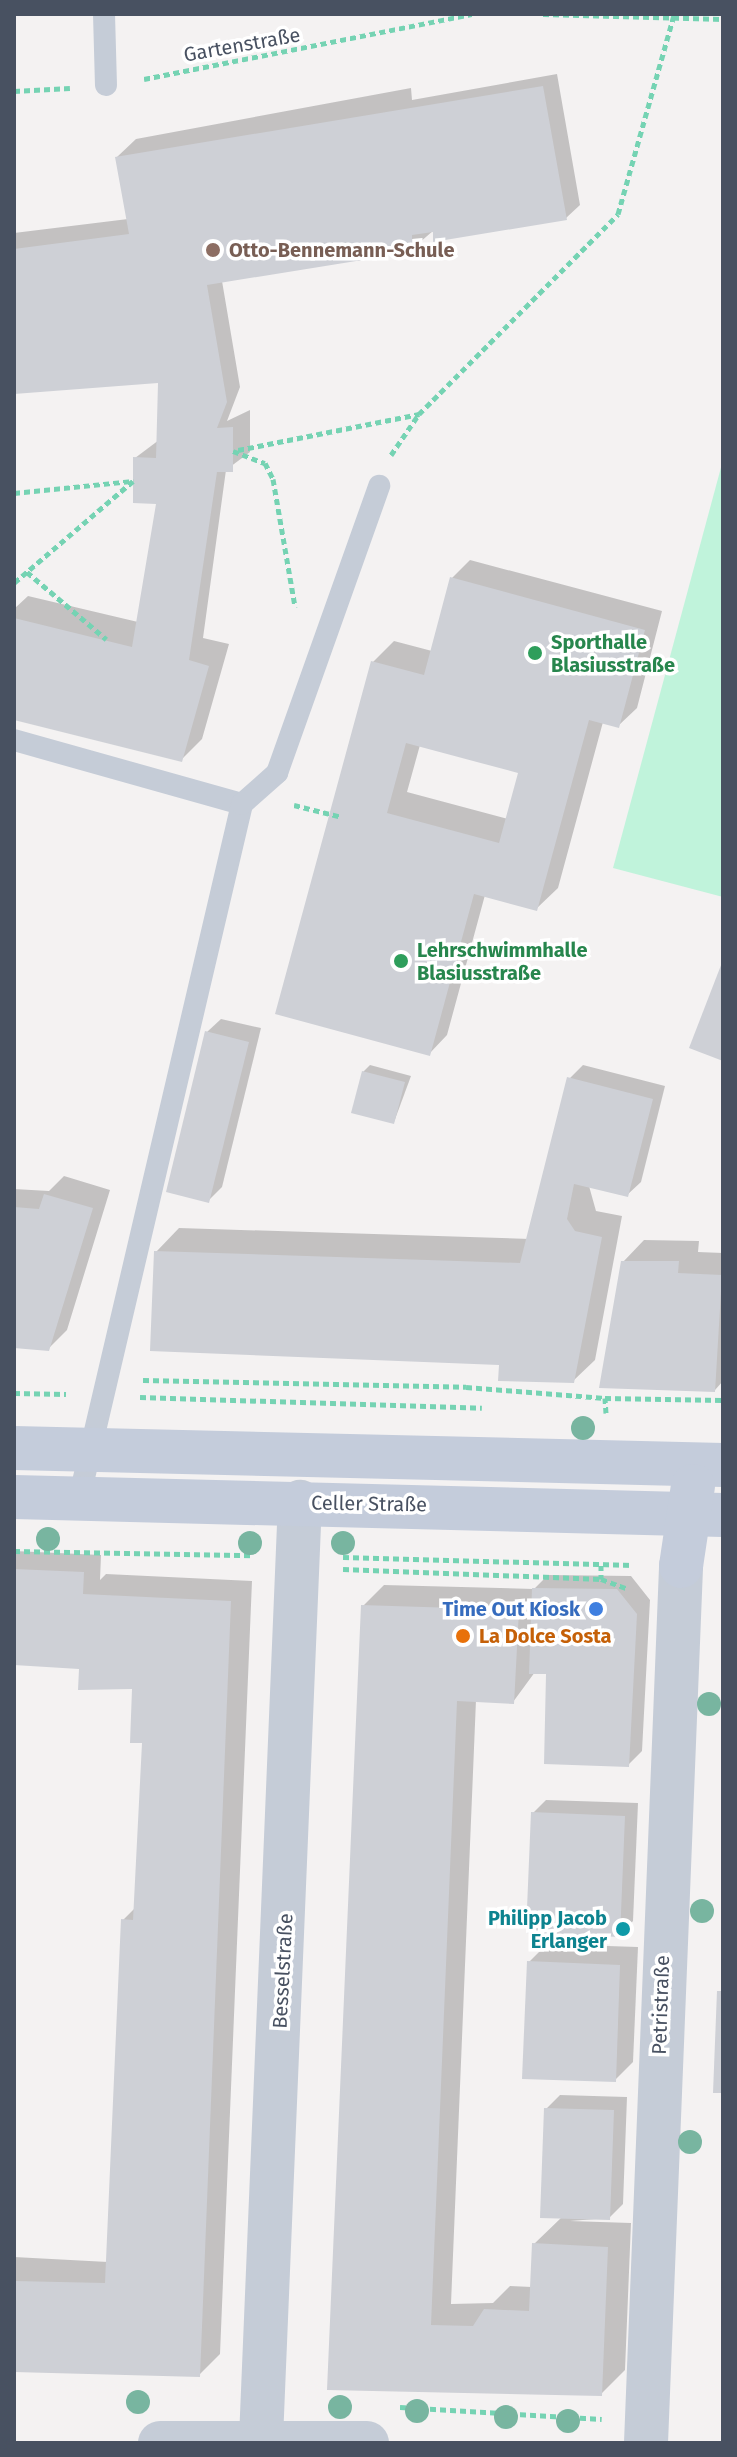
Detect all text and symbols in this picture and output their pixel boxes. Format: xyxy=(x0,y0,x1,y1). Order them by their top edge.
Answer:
street label: Gartenstraße xyxy=(182,23,302,67)
place label: Otto-Bennemann-Schule xyxy=(229,238,454,262)
marker: Otto-Bennemann-Schule xyxy=(204,241,222,259)
place label: Sporthalle Blasiusstraße xyxy=(551,630,675,677)
marker: Sporthalle Blasiusstraße xyxy=(526,644,544,662)
place label: Lehrschwimmhalle Blasiusstraße xyxy=(417,938,587,985)
marker: Lehrschwimmhalle Blasiusstraße xyxy=(392,952,410,970)
street label: Celler Straße xyxy=(311,1491,427,1517)
place label: Time Out Kiosk xyxy=(442,1597,580,1621)
marker: Time Out Kiosk xyxy=(587,1600,605,1618)
place label: La Dolce Sosta xyxy=(479,1624,611,1648)
marker: La Dolce Sosta xyxy=(454,1627,472,1645)
place label: Philipp Jacob Erlanger xyxy=(488,1906,607,1953)
street label: Besselstraße xyxy=(268,1913,298,2029)
marker: Philipp Jacob Erlanger xyxy=(614,1920,632,1938)
street label: Petristraße xyxy=(647,1955,675,2055)

